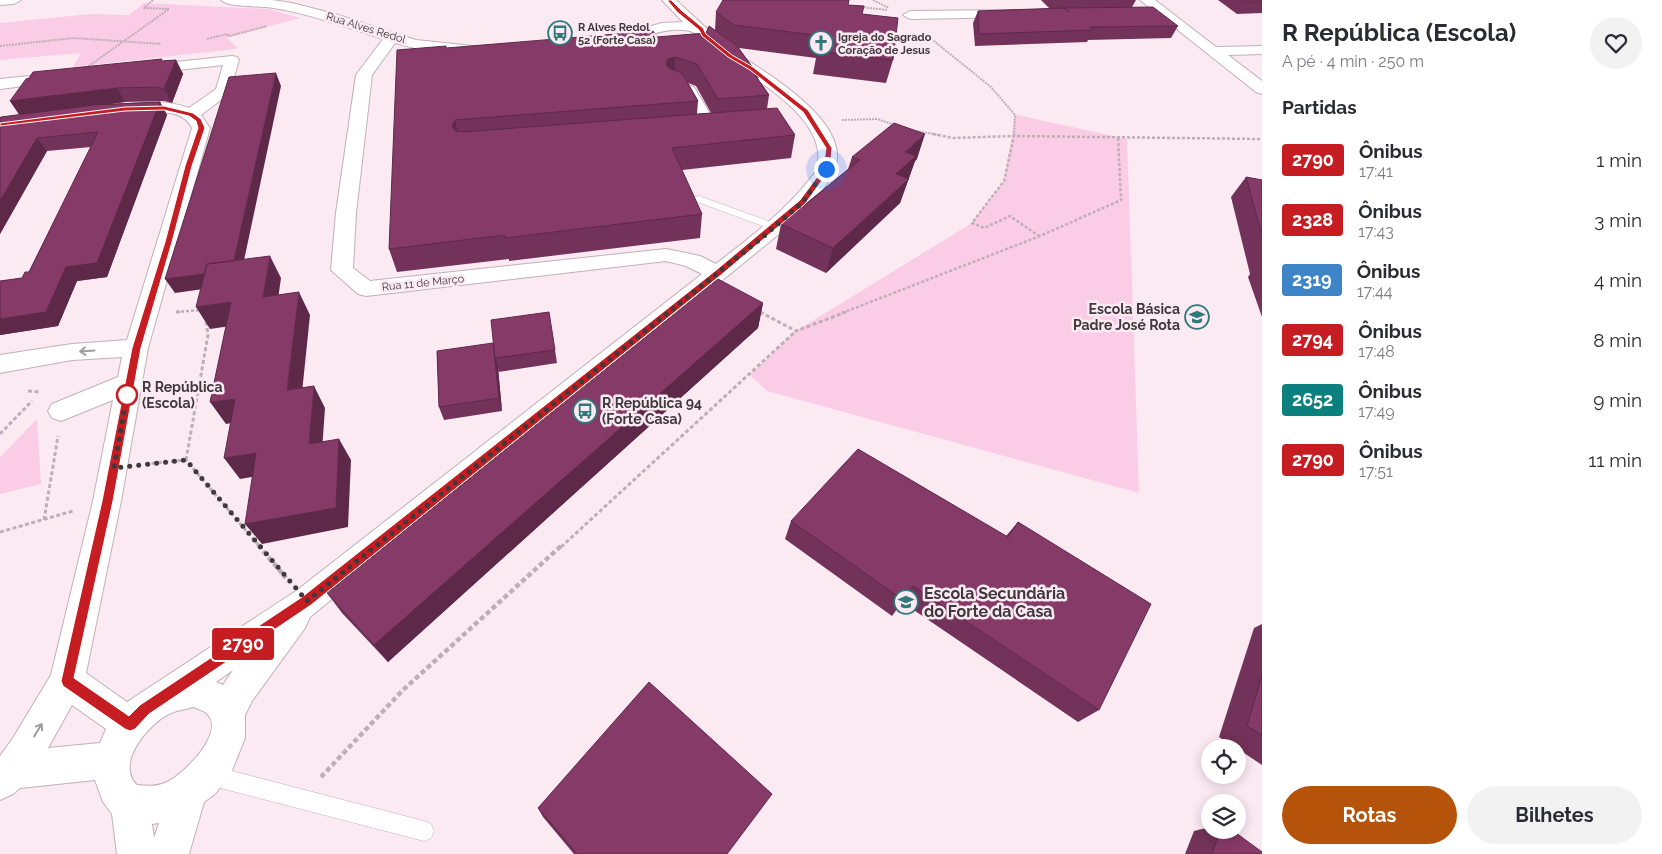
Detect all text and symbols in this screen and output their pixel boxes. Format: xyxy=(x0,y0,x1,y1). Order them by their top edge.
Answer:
street label: Rua Alves Redol xyxy=(325,10,407,46)
button: heart xyxy=(1590,17,1642,69)
text: R República (Escola) xyxy=(1282,18,1516,47)
bus stop icon: R Alves Redol 52 (Forte Casa) xyxy=(547,20,573,46)
place label: R Alves Redol 52 (Forte Casa) xyxy=(578,21,656,47)
church icon: Igreja do Sagrado Coração de Jesus xyxy=(808,30,834,56)
place label: Igreja do Sagrado Coração de Jesus xyxy=(838,31,932,57)
text: A pé · 4 min · 250 m xyxy=(1282,52,1424,71)
text: Partidas xyxy=(1282,96,1357,118)
text: Ônibus xyxy=(1359,140,1423,162)
text: 2790 xyxy=(1292,149,1334,170)
text: 1 min xyxy=(1596,149,1642,171)
your location xyxy=(814,157,839,182)
text: 17:41 xyxy=(1359,162,1393,181)
text: Ônibus xyxy=(1358,200,1422,222)
text: 2328 xyxy=(1292,209,1333,230)
text: 3 min xyxy=(1594,209,1642,231)
text: 17:43 xyxy=(1358,222,1394,241)
text: Ônibus xyxy=(1357,260,1420,282)
text: 2319 xyxy=(1292,269,1332,290)
text: 4 min xyxy=(1594,269,1642,291)
street label: Rua 11 de Março xyxy=(381,272,465,294)
text: 17:44 xyxy=(1357,282,1393,301)
place label: Escola Básica Padre José Rota xyxy=(1073,301,1180,333)
school or university icon: Escola Básica Padre José Rota xyxy=(1184,304,1210,330)
text: Ônibus xyxy=(1358,320,1422,342)
text: 2794 xyxy=(1292,329,1333,350)
text: 8 min xyxy=(1593,329,1642,351)
text: 17:48 xyxy=(1358,342,1395,361)
one-way arrow xyxy=(80,347,96,356)
place label: R República (Escola) xyxy=(142,379,222,411)
text: Ônibus xyxy=(1358,380,1422,402)
marker: R República (Escola) xyxy=(116,384,138,406)
text: 2652 xyxy=(1292,389,1333,410)
text: 9 min xyxy=(1593,389,1642,411)
place label: R República 94 (Forte Casa) xyxy=(602,395,702,427)
bus stop icon: R República 94 (Forte Casa) xyxy=(572,398,598,424)
text: 17:49 xyxy=(1358,402,1395,421)
text: Ônibus xyxy=(1359,440,1423,462)
text: 2790 xyxy=(1292,449,1334,470)
text: 11 min xyxy=(1588,449,1642,471)
text: 17:51 xyxy=(1359,462,1393,481)
place label: Escola Secundária do Forte da Casa xyxy=(924,584,1065,621)
school or university icon: Escola Secundária do Forte da Casa xyxy=(893,589,919,615)
line badge: 2790 xyxy=(208,628,278,660)
text: 2790 xyxy=(222,633,264,654)
one-way arrow xyxy=(34,723,44,737)
map controls xyxy=(1201,739,1246,839)
button: locate xyxy=(1201,739,1246,784)
button: Rotas xyxy=(1282,786,1457,844)
button: Bilhetes xyxy=(1467,786,1642,844)
button: layers xyxy=(1201,794,1246,839)

